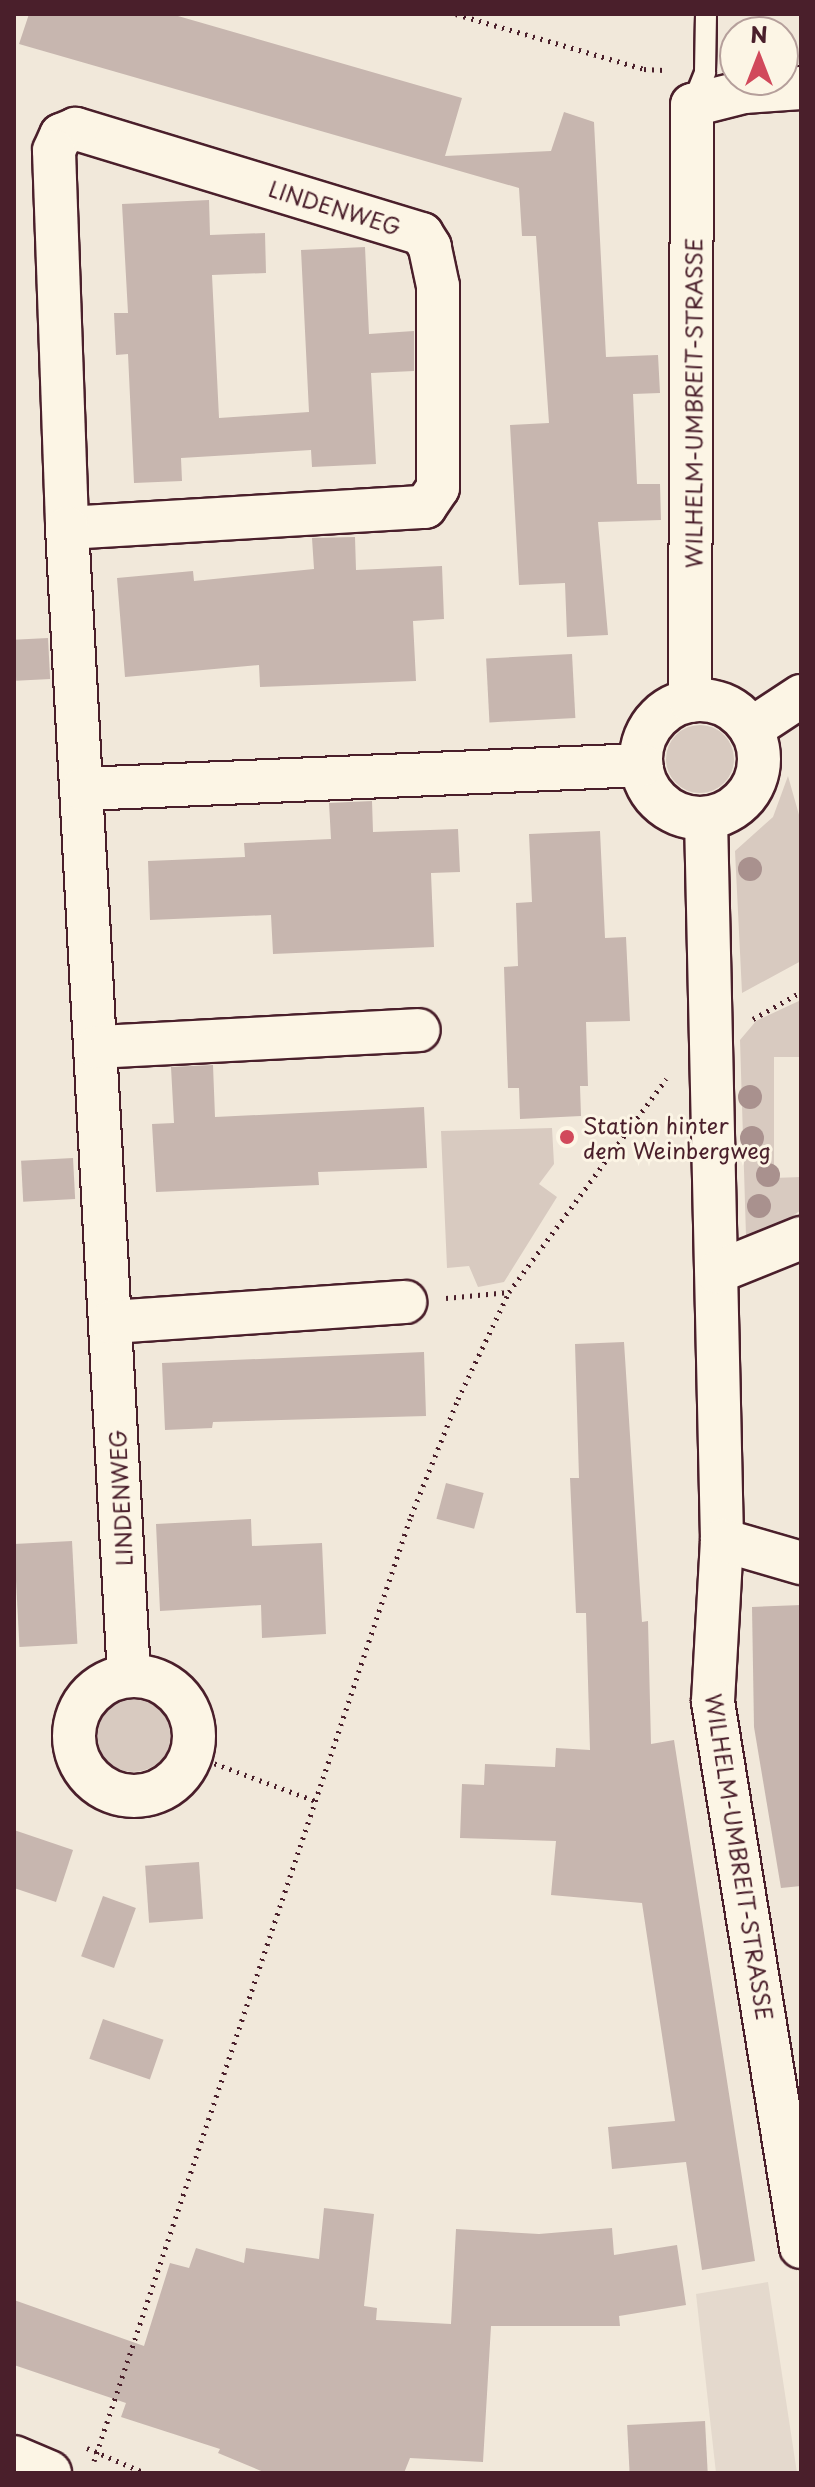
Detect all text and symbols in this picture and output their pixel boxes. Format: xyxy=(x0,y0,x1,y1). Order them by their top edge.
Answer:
north arrow xyxy=(719,16,799,96)
text: N xyxy=(750,17,768,50)
street label: LINDENWEG xyxy=(266,174,404,240)
street label: WILHELM-UMBREIT-STRASSE xyxy=(680,238,706,568)
place label: Station hinter dem Weinbergweg xyxy=(583,1111,774,1162)
marker: Station hinter dem Weinbergweg xyxy=(558,1128,576,1146)
street label: LINDENWEG xyxy=(103,1429,137,1567)
street label: WILHELM-UMBREIT-STRASSE xyxy=(701,1692,779,2022)

